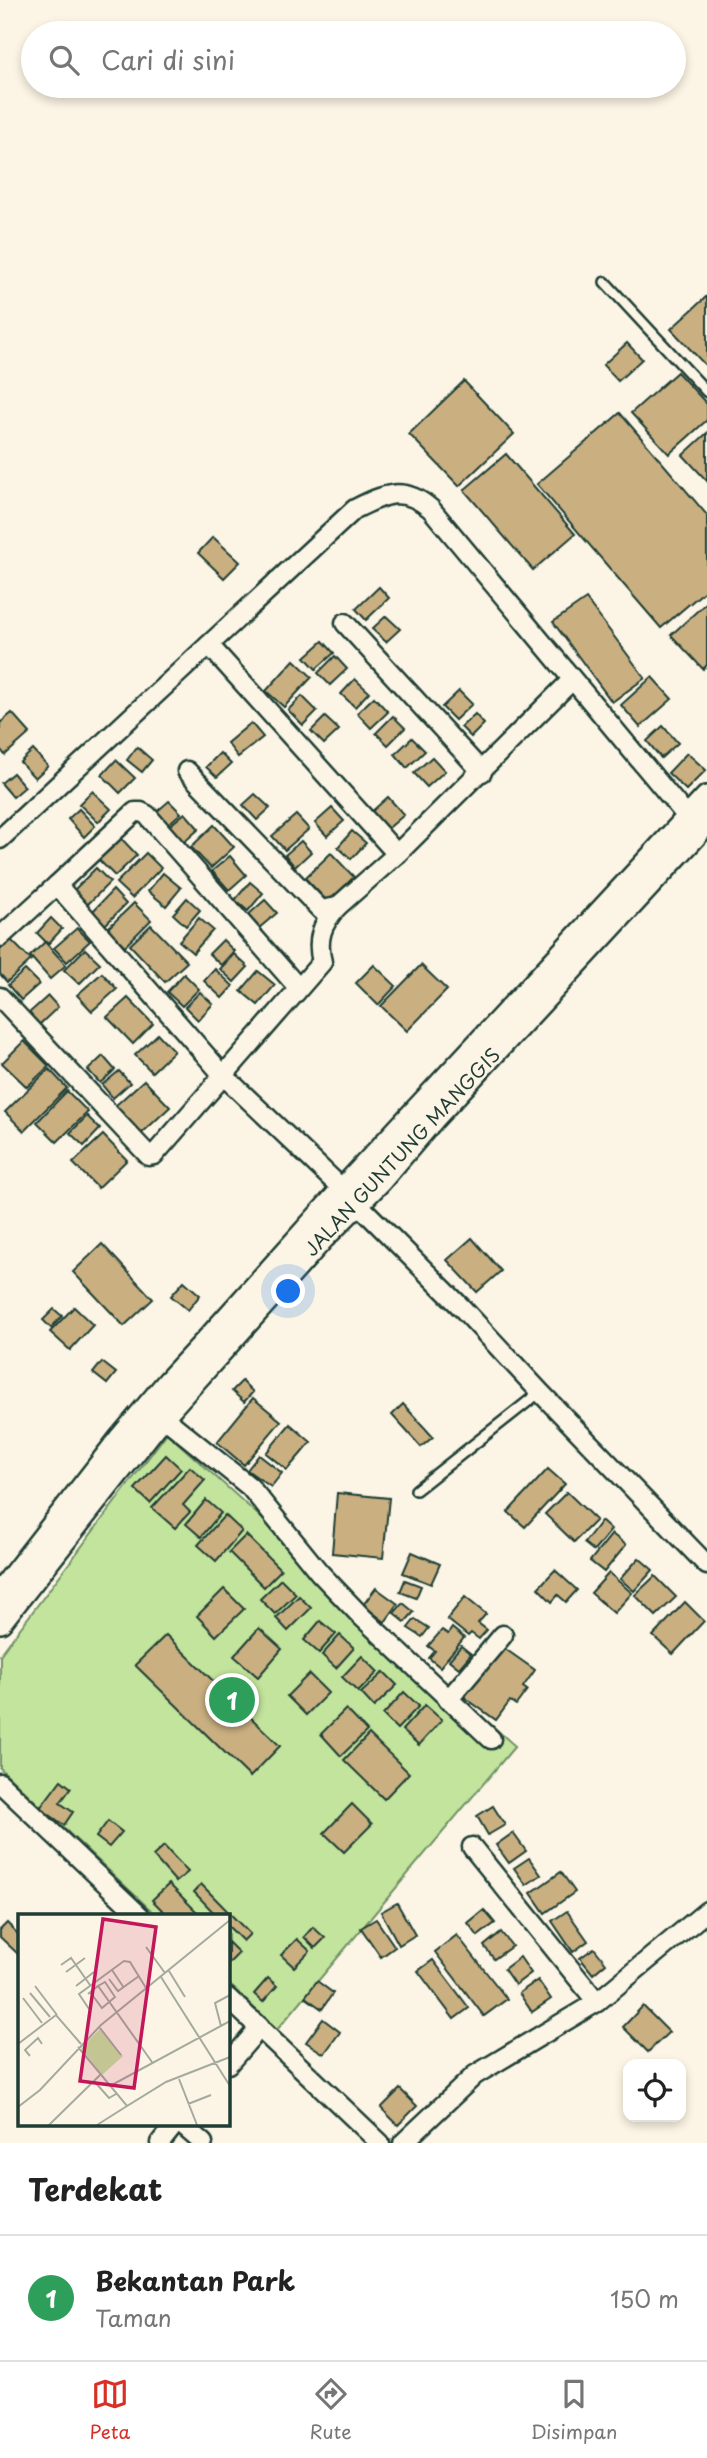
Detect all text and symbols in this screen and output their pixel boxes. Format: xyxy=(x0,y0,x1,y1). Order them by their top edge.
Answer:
search box xyxy=(21,21,686,98)
text: Cari di sini xyxy=(101,40,235,79)
icon: search xyxy=(45,41,83,79)
street label: JALAN GUNTUNG MANGGIS xyxy=(297,1041,506,1262)
your location xyxy=(271,1274,305,1308)
pin: 1 xyxy=(209,1674,255,1726)
inset map xyxy=(18,1914,229,2126)
map controls xyxy=(623,2059,686,2122)
button: locate xyxy=(623,2059,686,2122)
text: Terdekat xyxy=(28,2166,163,2211)
text: Bekantan Park xyxy=(95,2261,295,2300)
text: 1 xyxy=(46,2281,57,2316)
text: 150 m xyxy=(610,2281,679,2316)
text: Taman xyxy=(95,2300,172,2335)
tab: Peta xyxy=(90,2375,130,2445)
tab: Rute xyxy=(310,2375,352,2445)
tab: Disimpan xyxy=(531,2375,617,2445)

